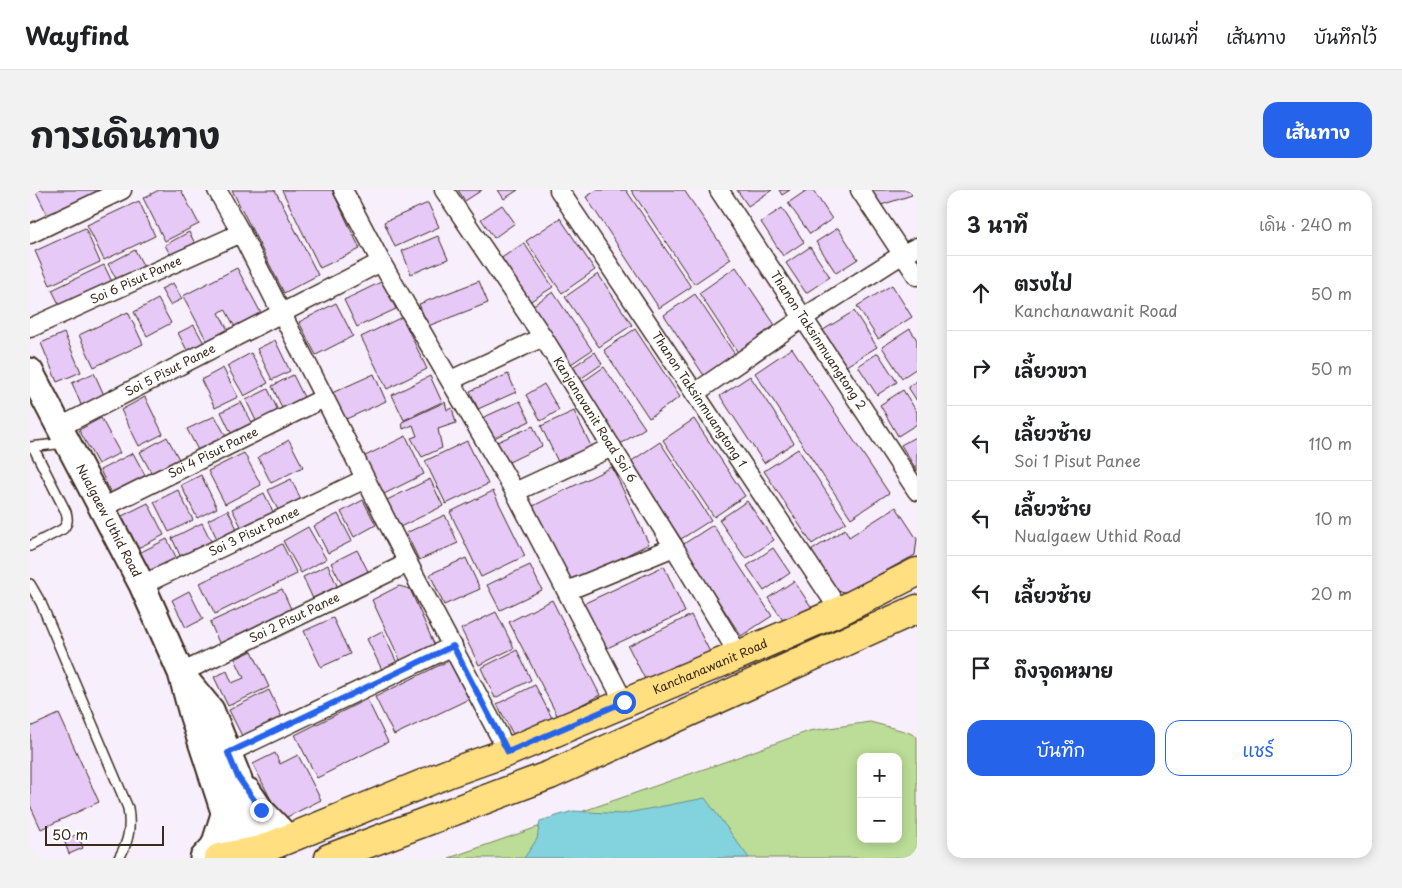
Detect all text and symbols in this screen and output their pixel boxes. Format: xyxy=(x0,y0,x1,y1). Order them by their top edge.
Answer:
text: Wayfind xyxy=(25,17,129,53)
text: แผนที่ xyxy=(1150,23,1198,50)
text: เส้นทาง xyxy=(1226,23,1286,50)
text: บันทึกไว้ xyxy=(1314,23,1377,50)
button: เส้นทาง xyxy=(1263,102,1372,158)
text: การเดินทาง xyxy=(30,107,220,160)
text: 3 นาที xyxy=(967,208,1028,240)
text: เดิน · 240 m xyxy=(1259,212,1352,236)
street label: Soi 6 Pisut Panee xyxy=(87,251,184,308)
street label: Thanon Taksinmuangtong 2 xyxy=(767,267,871,413)
text: ตรงไป xyxy=(1014,269,1072,297)
icon: ahead xyxy=(967,279,995,307)
text: 50 m xyxy=(1311,281,1352,305)
text: Kanchanawanit Road xyxy=(1014,298,1178,322)
street label: Thanon Taksinmuangtong 1 xyxy=(648,328,752,470)
street label: Soi 5 Pisut Panee xyxy=(121,338,219,400)
street label: Kanjanavanit Road Soi 6 xyxy=(550,353,642,486)
icon: right xyxy=(967,354,995,382)
text: เลี้ยวขวา xyxy=(1014,356,1087,384)
text: 50 m xyxy=(1311,356,1352,380)
text: เลี้ยวซ้าย xyxy=(1014,419,1091,447)
street label: Soi 4 Pisut Panee xyxy=(165,422,261,482)
icon: left xyxy=(967,429,995,457)
text: 110 m xyxy=(1309,431,1352,455)
text: Soi 1 Pisut Panee xyxy=(1014,448,1141,472)
street label: Nualgaew Uthid Road xyxy=(72,460,146,580)
text: เลี้ยวซ้าย xyxy=(1014,494,1091,522)
street label: Soi 3 Pisut Panee xyxy=(205,502,302,560)
icon: left xyxy=(967,504,995,532)
text: 10 m xyxy=(1315,506,1352,530)
text: Nualgaew Uthid Road xyxy=(1014,523,1181,547)
icon: left xyxy=(967,579,995,607)
text: เลี้ยวซ้าย xyxy=(1014,581,1091,609)
text: 20 m xyxy=(1311,581,1352,605)
street label: Soi 2 Pisut Panee xyxy=(246,588,342,647)
street label: Kanchanawanit Road xyxy=(650,634,770,698)
icon: arrive xyxy=(967,654,995,682)
text: ถึงจุดหมาย xyxy=(1014,656,1113,684)
route start xyxy=(613,691,636,714)
button: บันทึก xyxy=(967,720,1155,776)
button: แชร์ xyxy=(1165,720,1352,776)
map controls xyxy=(857,753,902,843)
button: + xyxy=(857,753,902,798)
button: − xyxy=(857,798,902,843)
route end xyxy=(250,799,273,822)
scale bar xyxy=(45,823,164,846)
text: 50 m xyxy=(52,824,88,845)

